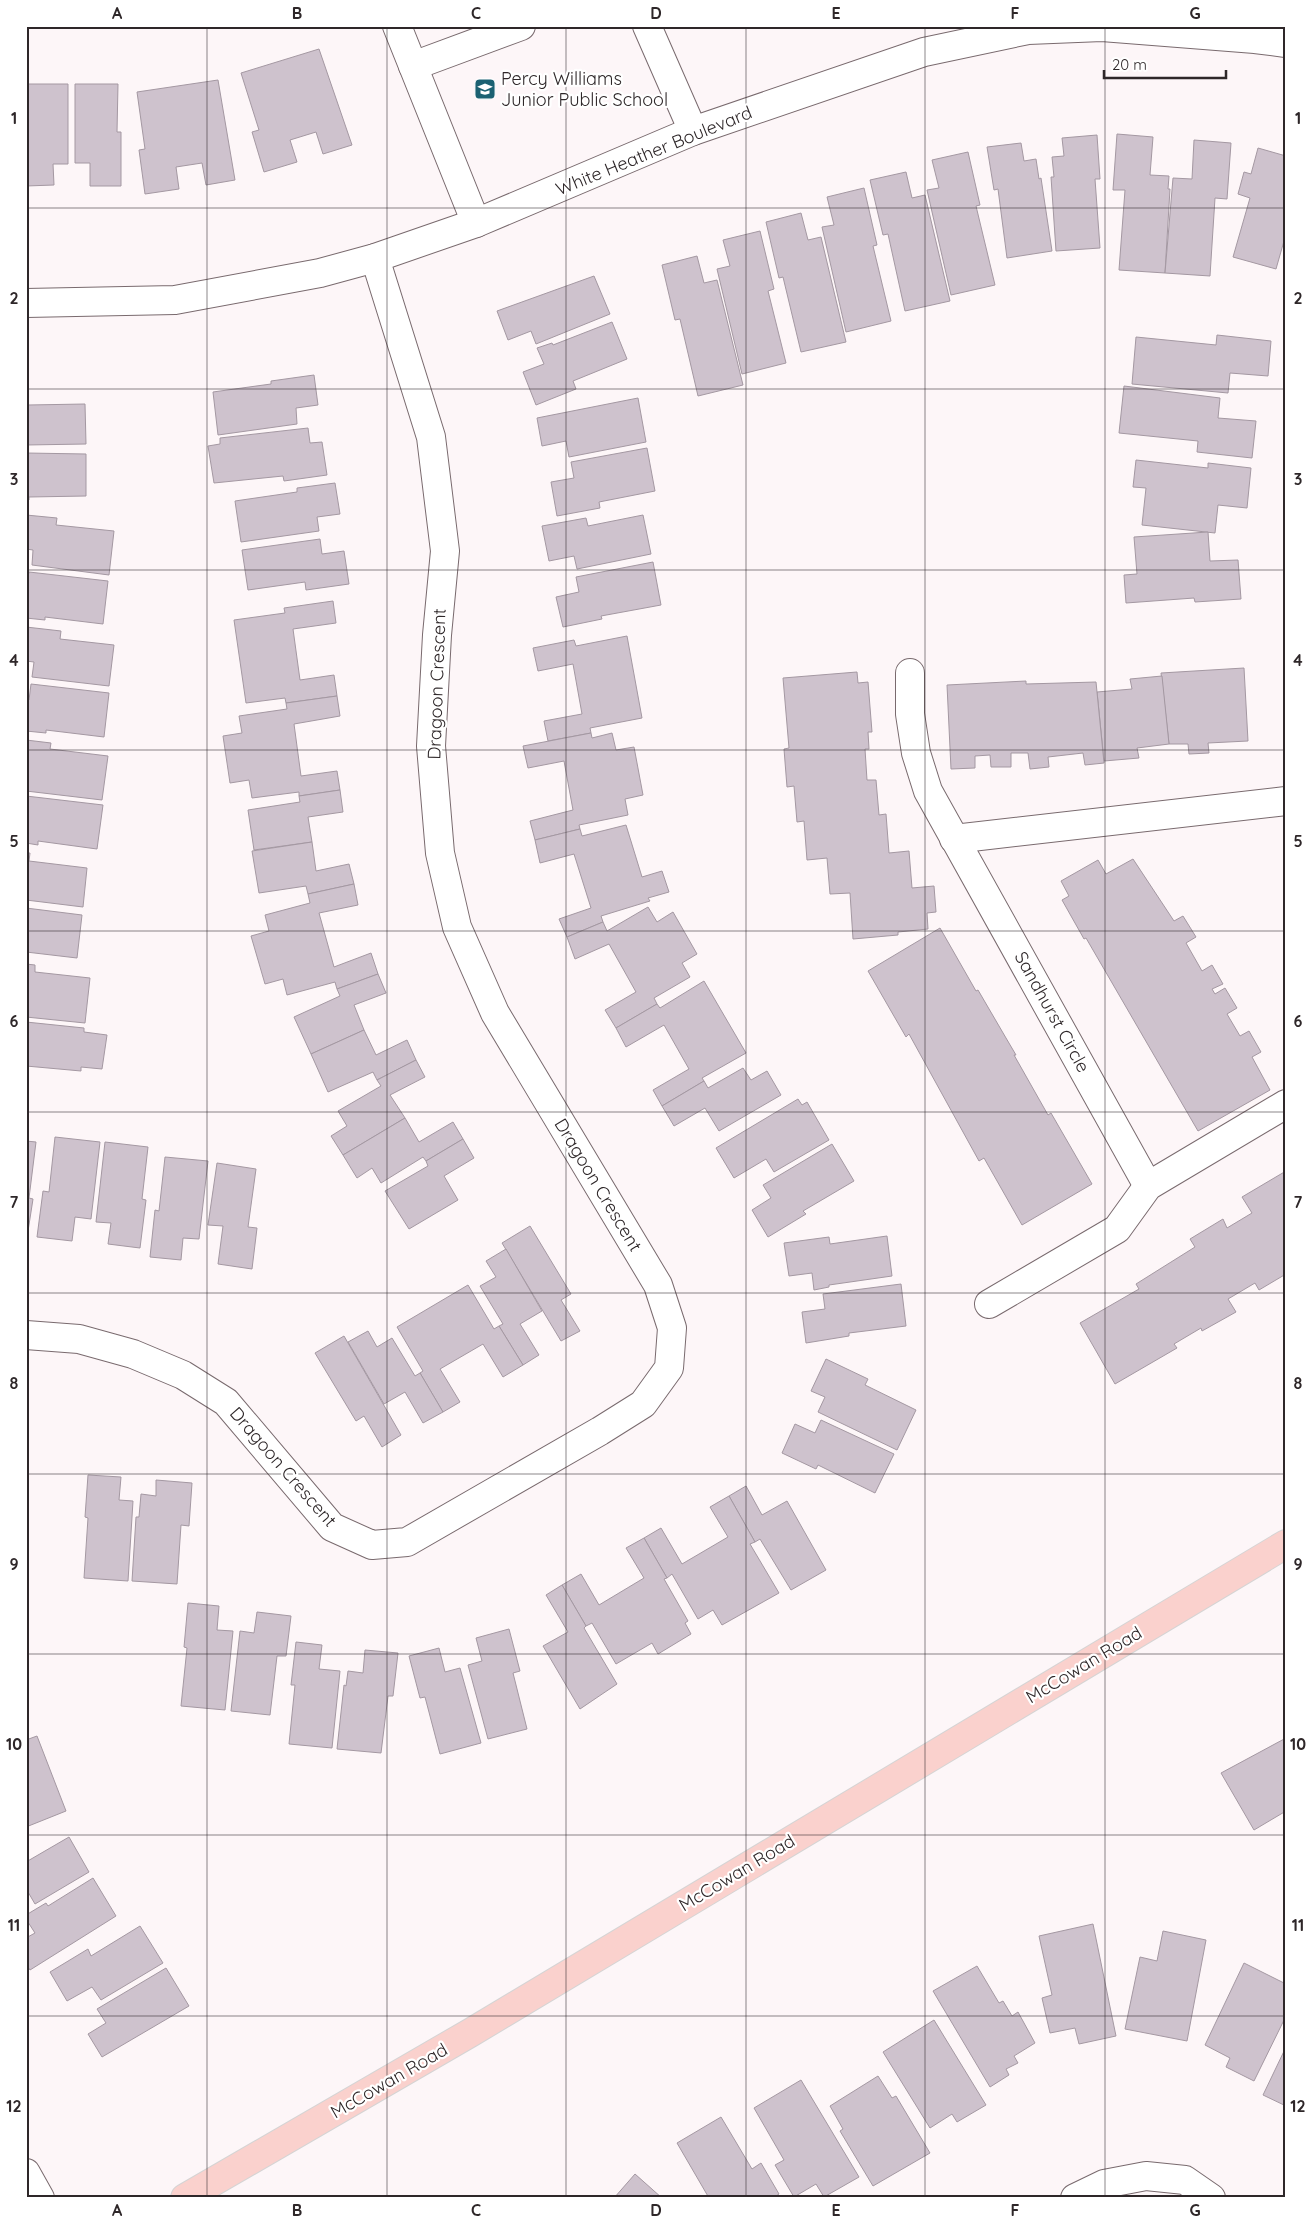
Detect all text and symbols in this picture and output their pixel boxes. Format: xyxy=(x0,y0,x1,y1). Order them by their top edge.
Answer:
text: A xyxy=(112,3,123,23)
text: B xyxy=(292,3,302,23)
text: C xyxy=(471,3,481,23)
text: D xyxy=(650,3,662,23)
text: E xyxy=(831,3,841,23)
text: F xyxy=(1011,3,1020,23)
text: G xyxy=(1189,3,1201,23)
scale bar xyxy=(1104,48,1227,80)
text: 20 m xyxy=(1112,55,1147,74)
place label: Percy Williams Junior Public School xyxy=(501,67,668,111)
school or university icon: Percy Williams Junior Public School xyxy=(473,77,497,101)
street label: White Heather Boulevard xyxy=(552,101,755,200)
text: 1 xyxy=(11,108,17,128)
text: 1 xyxy=(1295,108,1301,128)
text: 2 xyxy=(9,288,19,308)
text: 2 xyxy=(1293,288,1303,308)
text: 3 xyxy=(10,469,18,489)
text: 3 xyxy=(1294,469,1302,489)
street label: Dragoon Crescent xyxy=(422,608,451,760)
text: 4 xyxy=(9,650,19,670)
text: 4 xyxy=(1293,650,1303,670)
text: 5 xyxy=(9,831,19,851)
text: 5 xyxy=(1293,831,1303,851)
street label: Sandhurst Circle xyxy=(1010,947,1095,1076)
text: 6 xyxy=(10,1011,19,1031)
text: 6 xyxy=(1294,1011,1303,1031)
street label: Dragoon Crescent xyxy=(550,1114,647,1256)
text: 7 xyxy=(10,1192,19,1212)
text: 7 xyxy=(1294,1192,1303,1212)
text: 8 xyxy=(10,1373,19,1393)
text: 8 xyxy=(1294,1373,1303,1393)
street label: Dragoon Crescent xyxy=(225,1402,342,1531)
text: 9 xyxy=(9,1554,19,1574)
text: 9 xyxy=(1293,1554,1303,1574)
street label: McCowan Road xyxy=(1022,1621,1146,1708)
text: 10 xyxy=(6,1734,22,1754)
text: 10 xyxy=(1290,1734,1306,1754)
street label: McCowan Road xyxy=(675,1829,799,1916)
text: 11 xyxy=(8,1915,20,1935)
text: 11 xyxy=(1292,1915,1304,1935)
street label: McCowan Road xyxy=(326,2038,451,2123)
text: 12 xyxy=(6,2096,22,2116)
text: 12 xyxy=(1290,2096,1306,2116)
text: A xyxy=(112,2200,123,2220)
text: B xyxy=(292,2200,302,2220)
text: C xyxy=(471,2200,481,2220)
text: D xyxy=(650,2200,662,2220)
text: E xyxy=(831,2200,841,2220)
text: F xyxy=(1011,2200,1020,2220)
text: G xyxy=(1189,2200,1201,2220)

